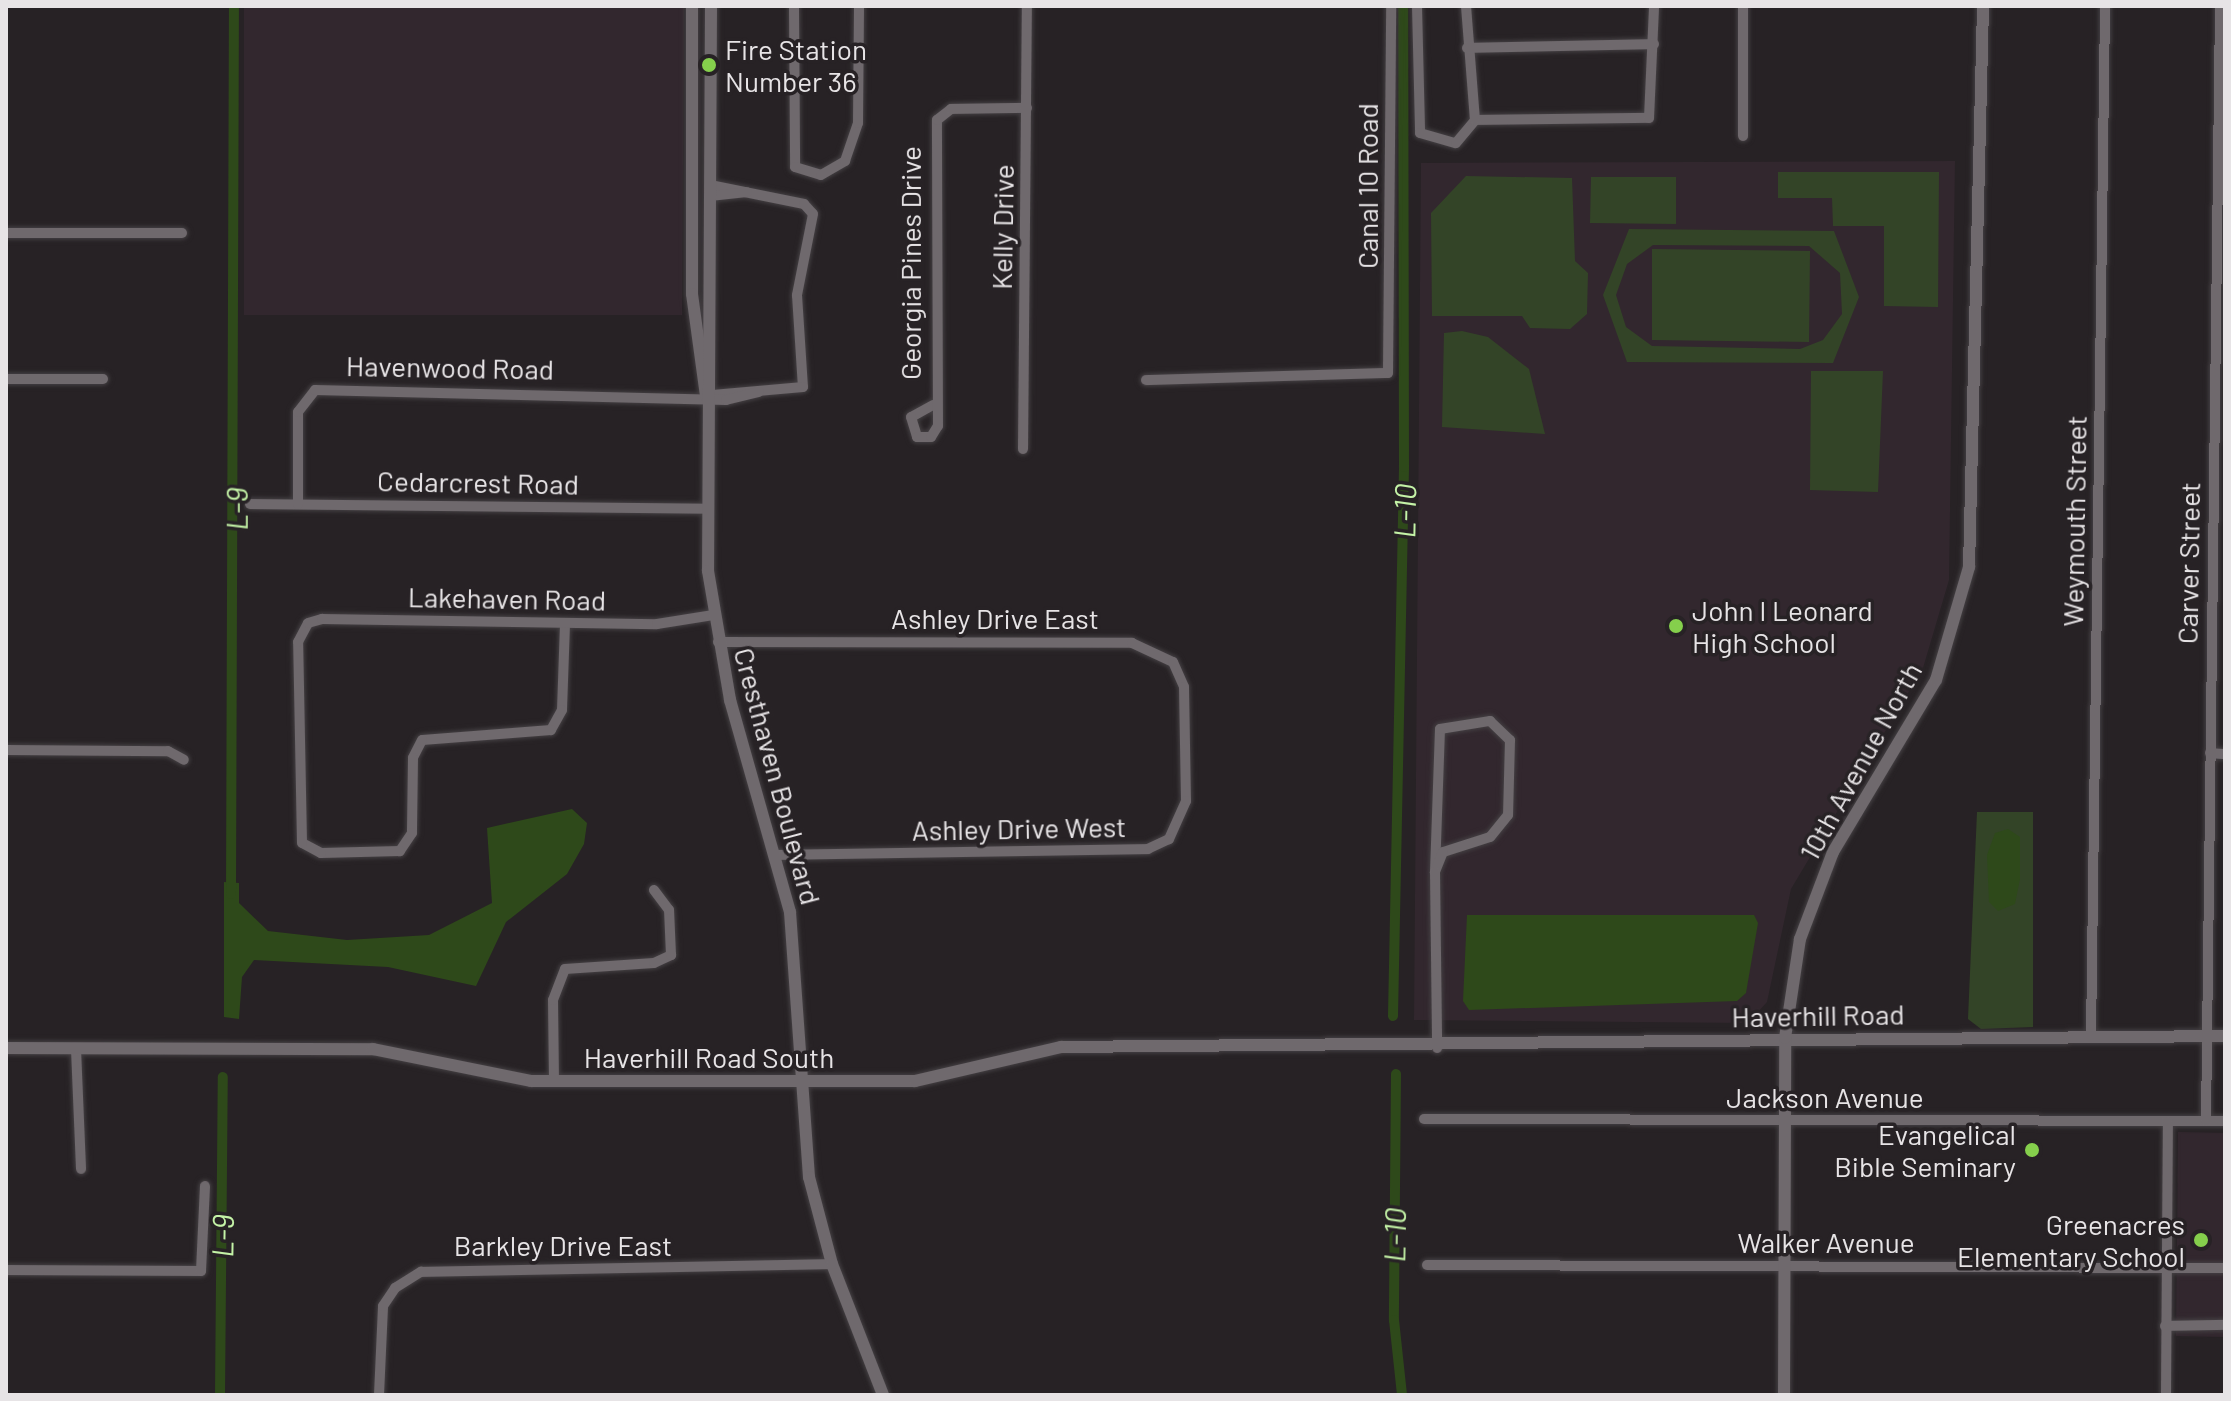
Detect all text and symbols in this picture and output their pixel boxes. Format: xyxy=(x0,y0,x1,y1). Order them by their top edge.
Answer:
place label: Fire Station Number 36 xyxy=(725,32,867,98)
marker: Fire Station Number 36 xyxy=(700,56,718,74)
street label: Canal 10 Road xyxy=(1350,103,1384,269)
street label: Georgia Pines Drive xyxy=(893,146,927,380)
street label: Kelly Drive xyxy=(984,164,1020,290)
street label: Havenwood Road xyxy=(346,348,554,386)
street label: Weymouth Street xyxy=(2055,415,2093,627)
street label: Cedarcrest Road xyxy=(377,463,579,501)
street label: Carver Street xyxy=(2170,482,2206,644)
water label: L-10 xyxy=(1386,483,1422,539)
water label: L-9 xyxy=(218,487,254,531)
street label: Lakehaven Road xyxy=(408,579,606,617)
place label: John I Leonard High School xyxy=(1692,593,1873,659)
street label: Ashley Drive East xyxy=(891,601,1099,635)
marker: John I Leonard High School xyxy=(1667,617,1685,635)
street label: Cresthaven Boulevard xyxy=(728,644,828,908)
street label: 10th Avenue North xyxy=(1792,656,1928,866)
street label: Ashley Drive West xyxy=(911,809,1127,847)
street label: Haverhill Road xyxy=(1731,997,1905,1033)
street label: Haverhill Road South xyxy=(584,1040,834,1074)
street label: Jackson Avenue xyxy=(1726,1080,1924,1114)
place label: Evangelical Bible Seminary xyxy=(1834,1117,2016,1183)
marker: Evangelical Bible Seminary xyxy=(2023,1141,2041,1159)
water label: L-10 xyxy=(1376,1207,1412,1263)
place label: Greenacres Elementary School xyxy=(1957,1207,2185,1273)
water label: L-9 xyxy=(204,1214,240,1258)
street label: Walker Avenue xyxy=(1737,1225,1915,1259)
street label: Barkley Drive East xyxy=(454,1228,672,1262)
marker: Greenacres Elementary School xyxy=(2192,1231,2210,1249)

